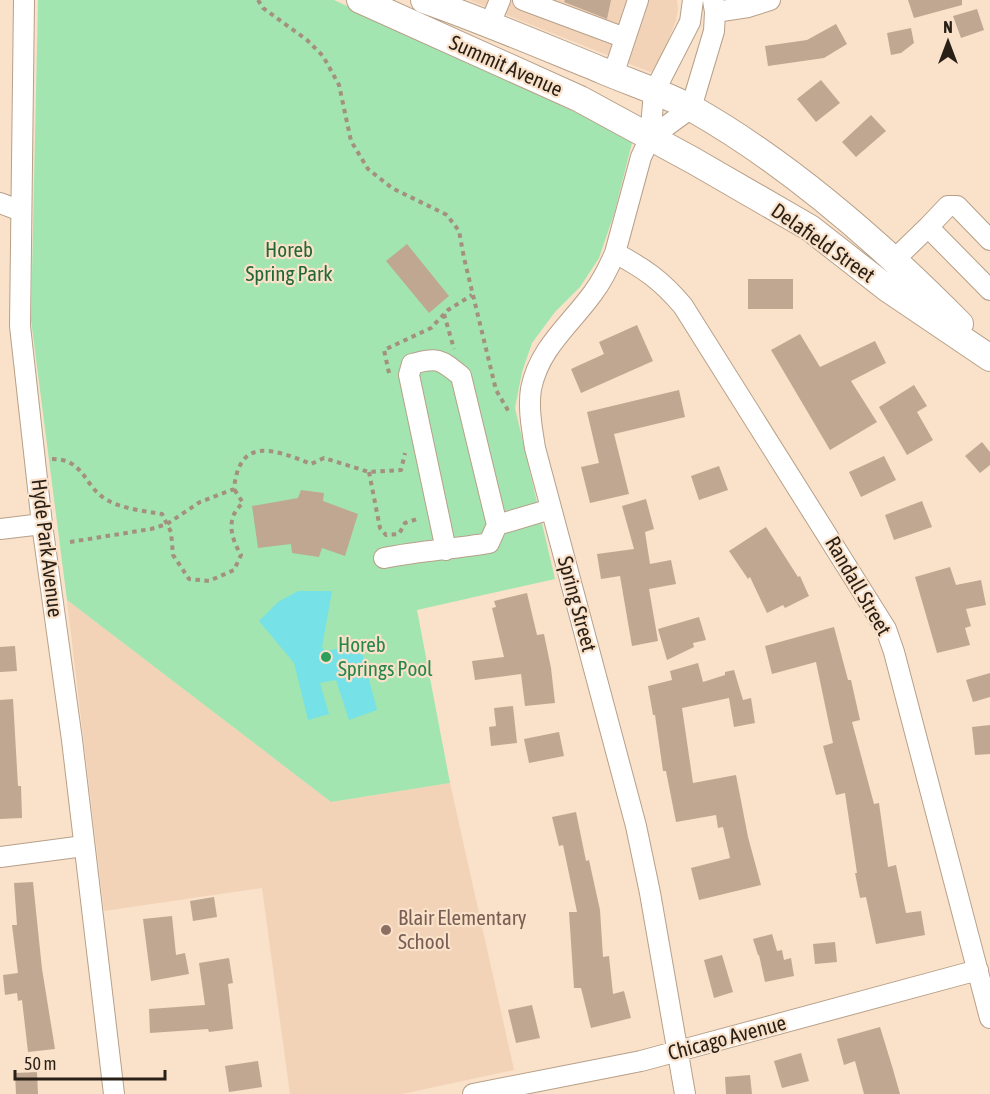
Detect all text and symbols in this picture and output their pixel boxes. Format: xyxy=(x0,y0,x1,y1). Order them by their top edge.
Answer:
north arrow xyxy=(918,12,978,72)
text: N xyxy=(943,18,953,36)
street label: Summit Avenue xyxy=(446,29,567,101)
street label: Delafield Street xyxy=(767,198,880,287)
park label: Horeb Spring Park xyxy=(246,237,332,285)
street label: Hyde Park Avenue xyxy=(28,477,68,618)
street label: Randall Street xyxy=(821,532,897,639)
street label: Spring Street xyxy=(554,553,602,654)
place label: Horeb Springs Pool xyxy=(338,632,433,680)
marker: Horeb Springs Pool xyxy=(319,650,333,664)
place label: Blair Elementary School xyxy=(398,905,527,953)
marker: Blair Elementary School xyxy=(379,923,393,937)
street label: Chicago Avenue xyxy=(665,1010,789,1064)
scale bar xyxy=(15,1043,165,1081)
text: 50 m xyxy=(24,1053,56,1074)

